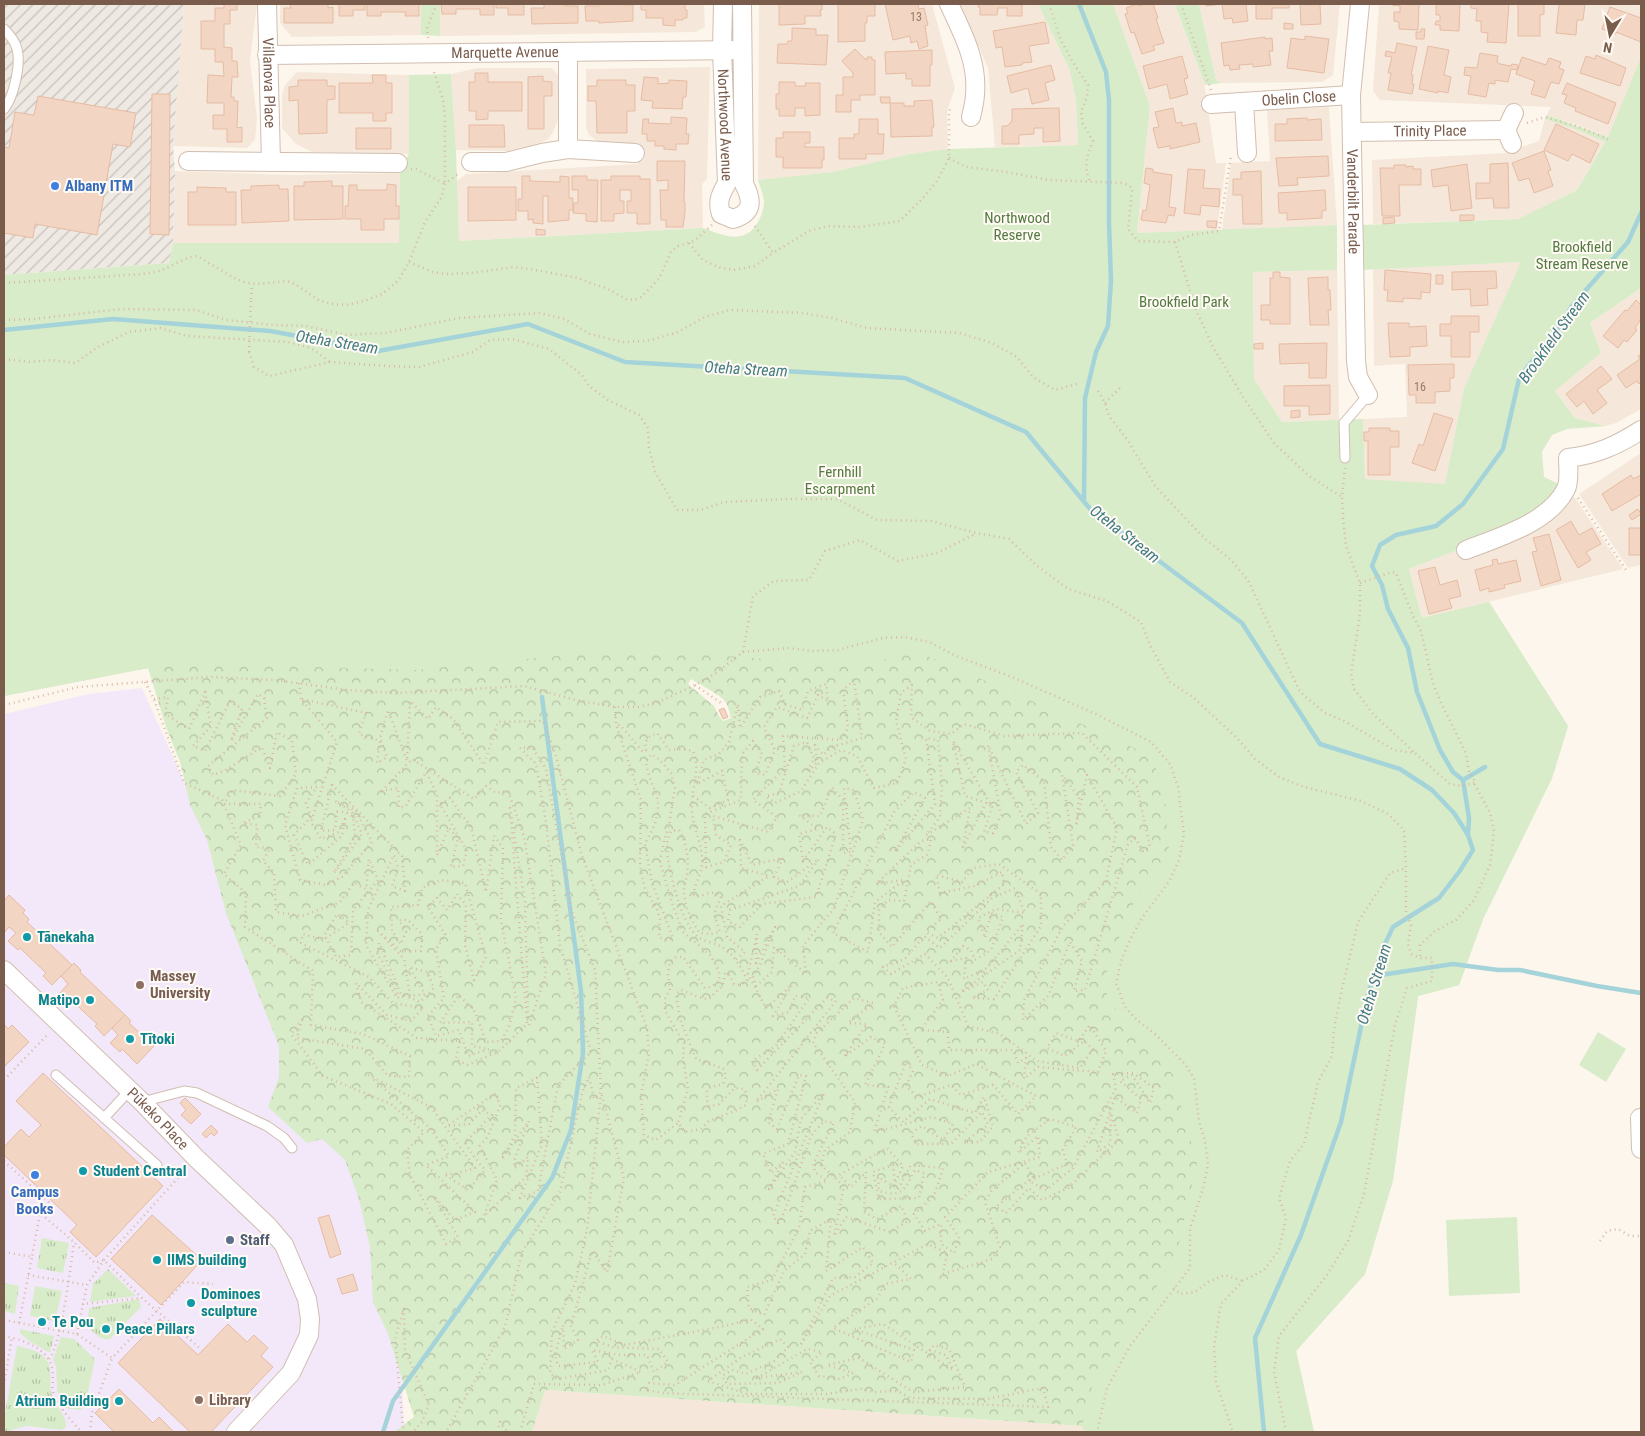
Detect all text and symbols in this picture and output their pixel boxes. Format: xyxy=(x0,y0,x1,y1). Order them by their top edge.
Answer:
house number: 13 xyxy=(910,10,922,24)
north arrow xyxy=(1585,10,1635,60)
street label: Villanova Place xyxy=(259,37,279,128)
text: N xyxy=(1602,39,1613,56)
street label: Marquette Avenue xyxy=(451,43,559,62)
street label: Northwood Avenue xyxy=(714,68,736,181)
street label: Obelin Close xyxy=(1261,87,1337,110)
street label: Trinity Place xyxy=(1393,122,1467,140)
street label: Vanderbilt Parade xyxy=(1343,149,1363,254)
place label: Albany ITM xyxy=(65,177,133,195)
marker: Albany ITM xyxy=(49,180,61,192)
park label: Northwood Reserve xyxy=(984,209,1050,244)
park label: Brookfield Stream Reserve xyxy=(1536,238,1628,273)
water label: Brookfield Stream xyxy=(1514,287,1594,387)
park label: Brookfield Park xyxy=(1139,293,1229,311)
water label: Oteha Stream xyxy=(294,326,380,358)
water label: Oteha Stream xyxy=(704,357,788,381)
house number: 16 xyxy=(1414,380,1426,394)
park label: Fernhill Escarpment xyxy=(805,463,875,498)
water label: Oteha Stream xyxy=(1086,501,1164,567)
place label: Tānekaha xyxy=(37,928,94,946)
marker: Tānekaha xyxy=(21,931,33,943)
water label: Oteha Stream xyxy=(1353,941,1395,1027)
place label: Massey University xyxy=(150,967,211,1002)
marker: Massey University xyxy=(134,979,146,991)
place label: Matipo xyxy=(38,991,80,1009)
marker: Matipo xyxy=(84,994,96,1006)
place label: Tītoki xyxy=(140,1030,175,1048)
marker: Tītoki xyxy=(124,1033,136,1045)
street label: Pūkeko Place xyxy=(124,1084,192,1154)
place label: Student Central xyxy=(93,1162,186,1180)
marker: Student Central xyxy=(77,1165,89,1177)
marker: Campus Books xyxy=(29,1169,41,1181)
place label: Campus Books xyxy=(11,1183,59,1218)
place label: Staff xyxy=(240,1231,270,1249)
marker: Staff xyxy=(224,1234,236,1246)
place label: IIMS building xyxy=(167,1251,247,1269)
marker: IIMS building xyxy=(151,1254,163,1266)
place label: Dominoes sculpture xyxy=(201,1285,261,1320)
marker: Dominoes sculpture xyxy=(185,1297,197,1309)
place label: Te Pou xyxy=(52,1313,93,1331)
marker: Te Pou xyxy=(36,1316,48,1328)
place label: Peace Pillars xyxy=(116,1320,195,1338)
marker: Peace Pillars xyxy=(100,1323,112,1335)
place label: Library xyxy=(209,1391,251,1409)
place label: Atrium Building xyxy=(15,1392,109,1410)
marker: Library xyxy=(193,1394,205,1406)
marker: Atrium Building xyxy=(113,1395,125,1407)

